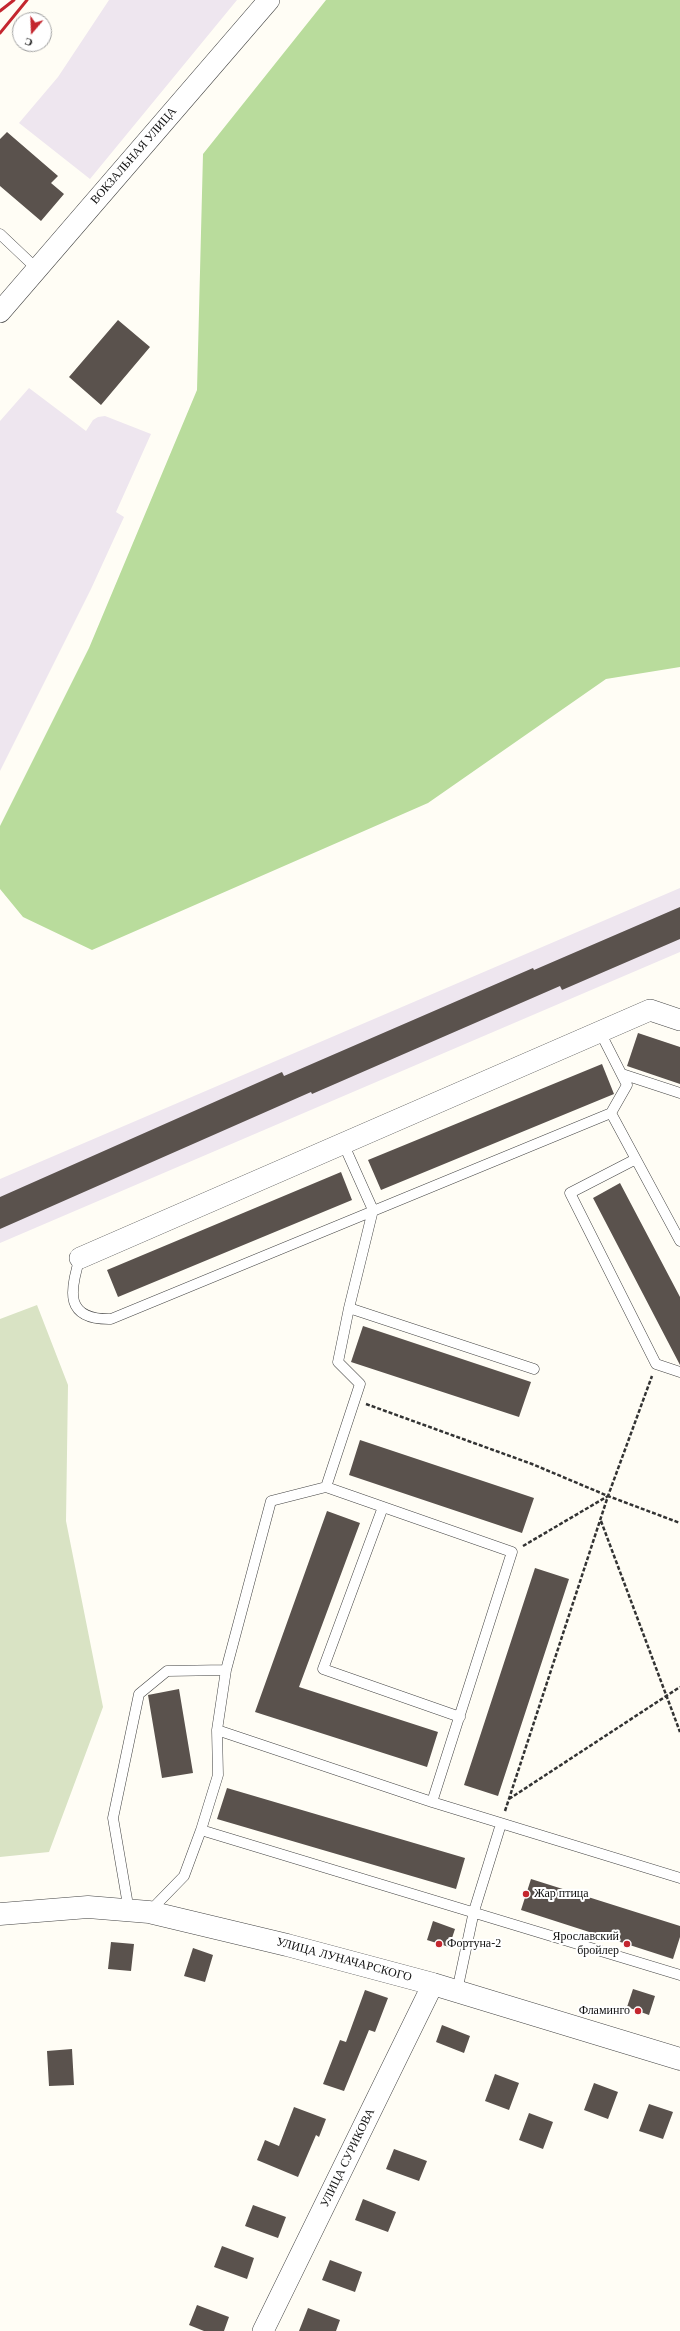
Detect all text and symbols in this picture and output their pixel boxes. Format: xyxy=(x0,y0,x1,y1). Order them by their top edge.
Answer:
north arrow xyxy=(12,12,52,52)
text: С xyxy=(23,35,34,49)
street label: ВОКЗАЛЬНАЯ УЛИЦА xyxy=(88,104,180,208)
place label: Жар птица xyxy=(534,1887,589,1901)
marker: Жар птица xyxy=(521,1889,531,1899)
place label: Ярославский бройлер xyxy=(552,1930,619,1958)
street label: УЛИЦА ЛУНАЧАРСКОГО xyxy=(275,1935,413,1985)
place label: Фортуна-2 xyxy=(447,1937,501,1951)
marker: Фортуна-2 xyxy=(434,1939,444,1949)
marker: Ярославский бройлер xyxy=(622,1939,632,1949)
place label: Фламинго xyxy=(579,2004,630,2018)
marker: Фламинго xyxy=(633,2006,643,2016)
street label: УЛИЦА СУРИКОВА xyxy=(318,2106,378,2210)

